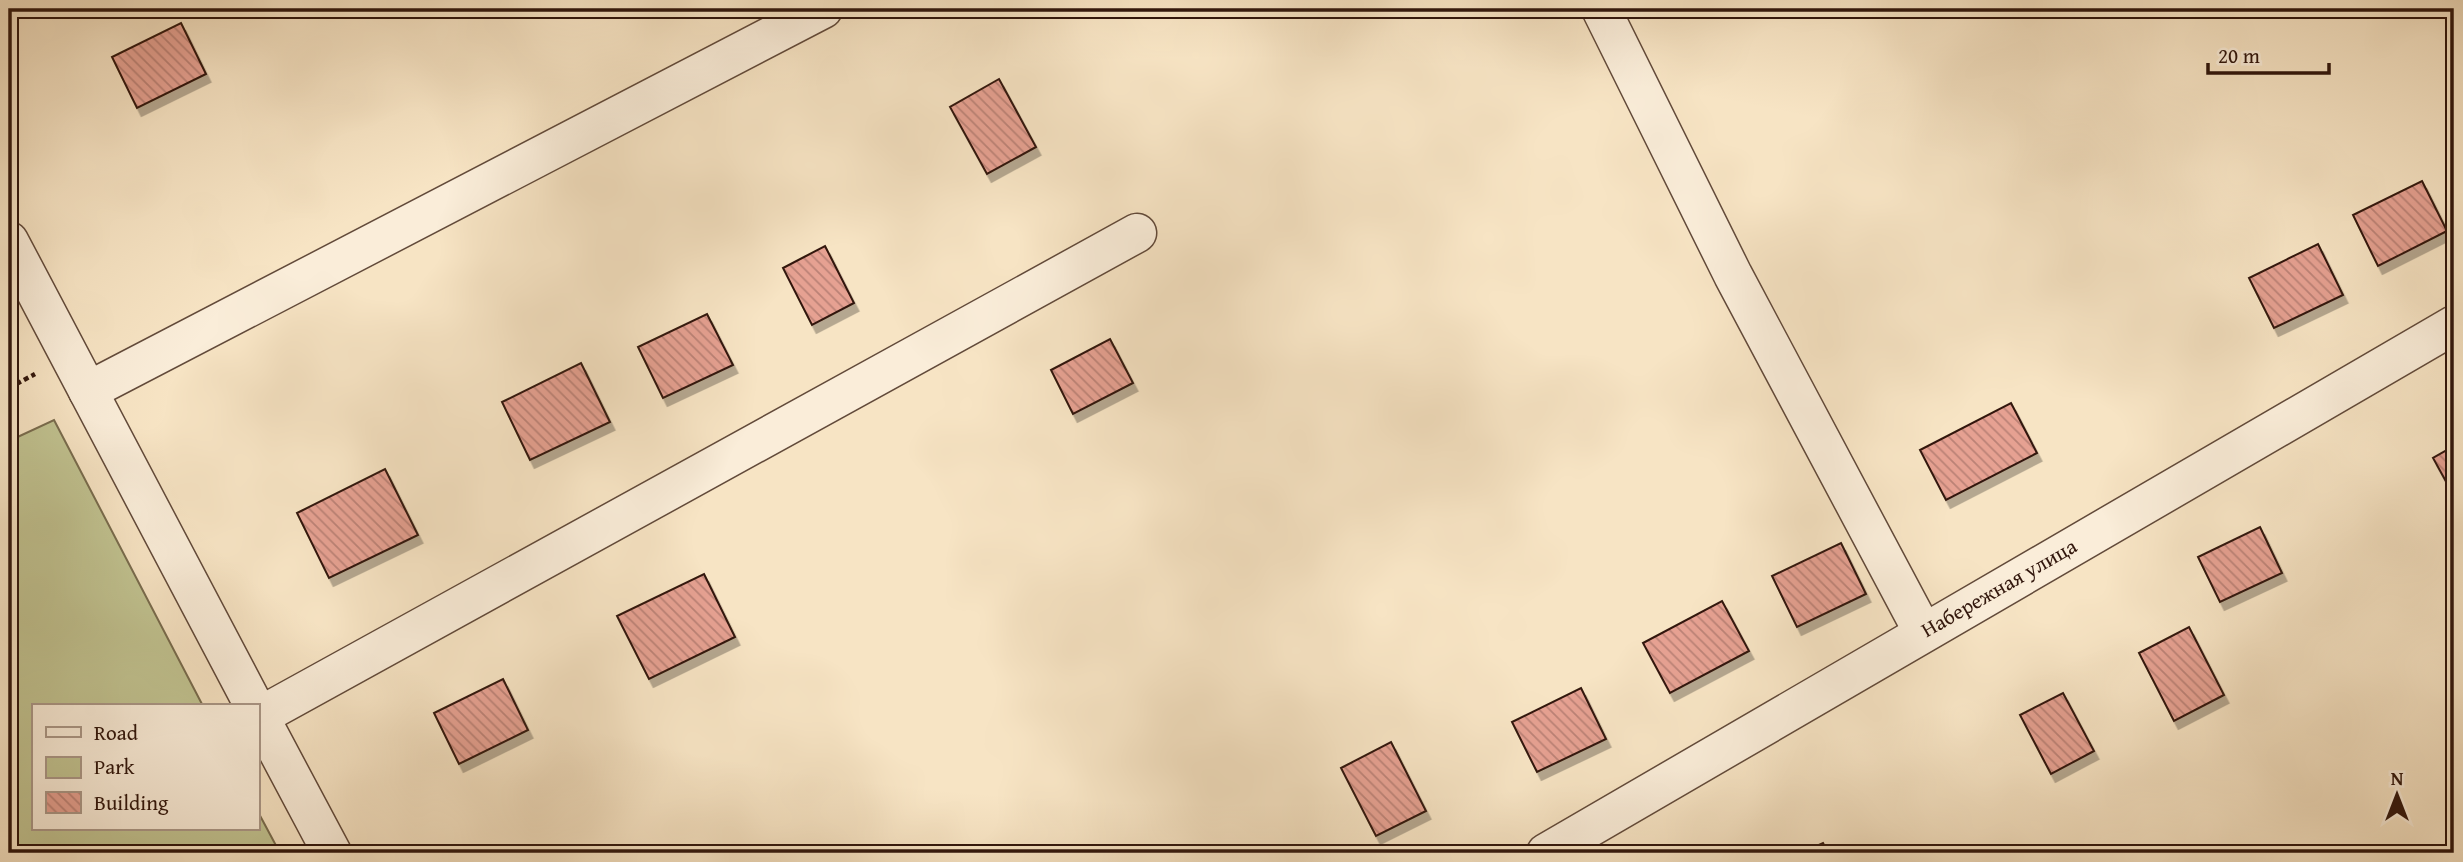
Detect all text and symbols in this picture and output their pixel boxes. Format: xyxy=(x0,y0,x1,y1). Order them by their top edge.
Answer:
scale bar xyxy=(2208,32,2328,76)
text: 20 m xyxy=(2218,40,2260,71)
street label: Набережная улица xyxy=(1915,530,2082,645)
legend xyxy=(32,704,259,830)
text: Road xyxy=(94,717,139,748)
text: Park xyxy=(94,751,135,782)
north arrow xyxy=(2362,760,2432,830)
text: N xyxy=(2391,764,2404,792)
text: Building xyxy=(94,787,169,818)

